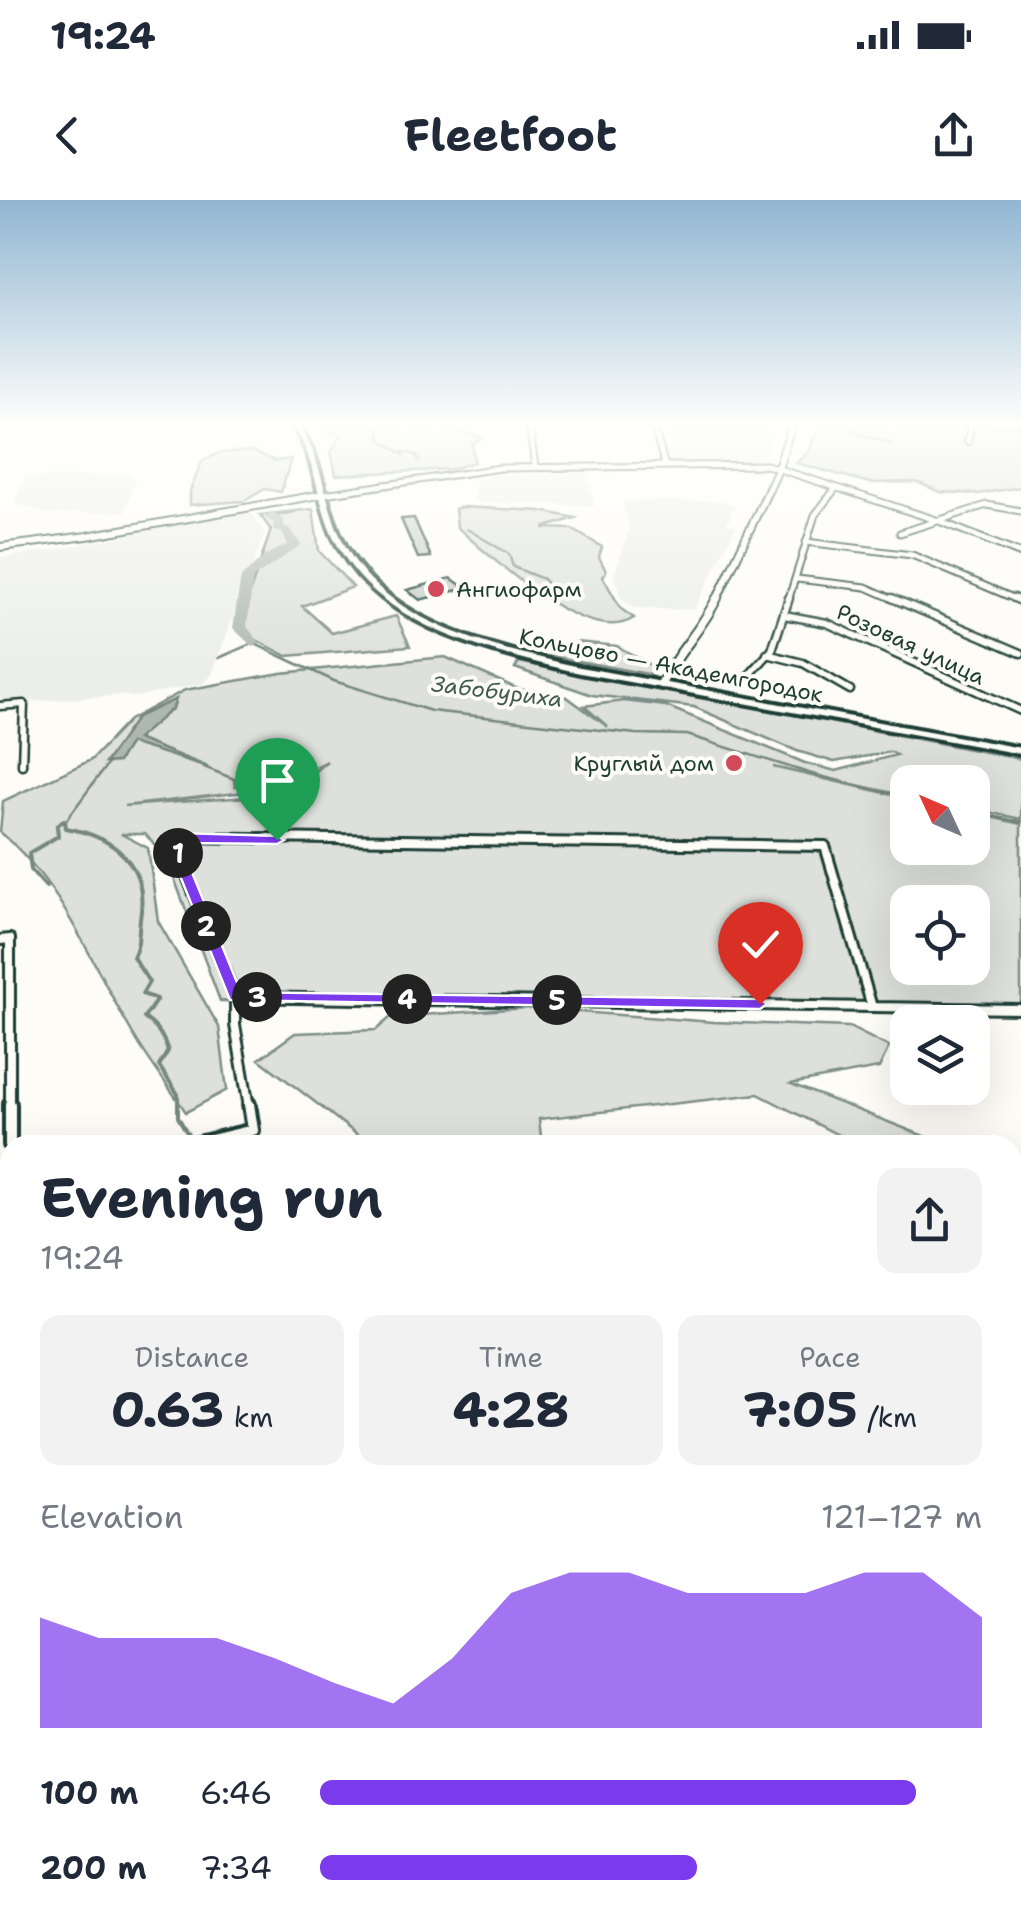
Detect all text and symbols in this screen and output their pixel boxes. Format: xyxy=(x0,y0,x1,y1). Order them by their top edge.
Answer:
text: 19:24 xyxy=(50,10,156,61)
text: Fleetfoot xyxy=(404,105,617,165)
icon: back xyxy=(40,108,95,163)
icon: share xyxy=(926,108,981,163)
place label: Ангиофарм xyxy=(456,575,582,604)
marker: Ангиофарм xyxy=(425,578,447,600)
street label: Розовая улица xyxy=(832,597,990,692)
street label: Кольцово — Академгородок xyxy=(517,622,826,709)
water label: Забобуриха xyxy=(430,669,564,714)
pin xyxy=(235,738,320,841)
place label: Круглый дом xyxy=(574,749,714,778)
marker: Круглый дом xyxy=(723,752,745,774)
icon: arrive xyxy=(250,753,305,808)
north arrow xyxy=(890,765,990,865)
map controls xyxy=(890,765,990,1105)
pin: 1 xyxy=(153,828,203,878)
text: 1 xyxy=(172,834,184,872)
button: locate xyxy=(890,885,990,985)
pin: 2 xyxy=(181,901,231,951)
pin xyxy=(718,902,803,1005)
text: 2 xyxy=(196,907,216,945)
icon: check xyxy=(733,917,788,972)
pin: 3 xyxy=(232,972,282,1022)
pin: 4 xyxy=(382,974,432,1024)
pin: 5 xyxy=(532,975,582,1025)
text: 3 xyxy=(247,978,267,1016)
text: 4 xyxy=(397,980,417,1018)
text: 5 xyxy=(548,981,566,1019)
button: layers xyxy=(890,1005,990,1105)
text: Evening run xyxy=(40,1161,383,1235)
button: share xyxy=(877,1168,982,1273)
text: 19:24 xyxy=(40,1236,124,1279)
text: Distance xyxy=(135,1338,249,1376)
text: Time xyxy=(479,1338,543,1376)
text: Pace xyxy=(799,1338,861,1376)
text: 0.63 xyxy=(111,1376,224,1443)
text: 4:28 xyxy=(452,1376,570,1443)
text: 7:05 xyxy=(743,1376,858,1443)
text: km xyxy=(224,1398,273,1436)
text: /km xyxy=(858,1398,917,1436)
text: Elevation xyxy=(40,1495,183,1538)
text: 121–127 m xyxy=(821,1495,982,1538)
text: 100 m xyxy=(40,1771,139,1814)
text: 6:46 xyxy=(200,1771,272,1814)
text: 200 m xyxy=(40,1846,147,1889)
text: 7:34 xyxy=(200,1846,272,1889)

